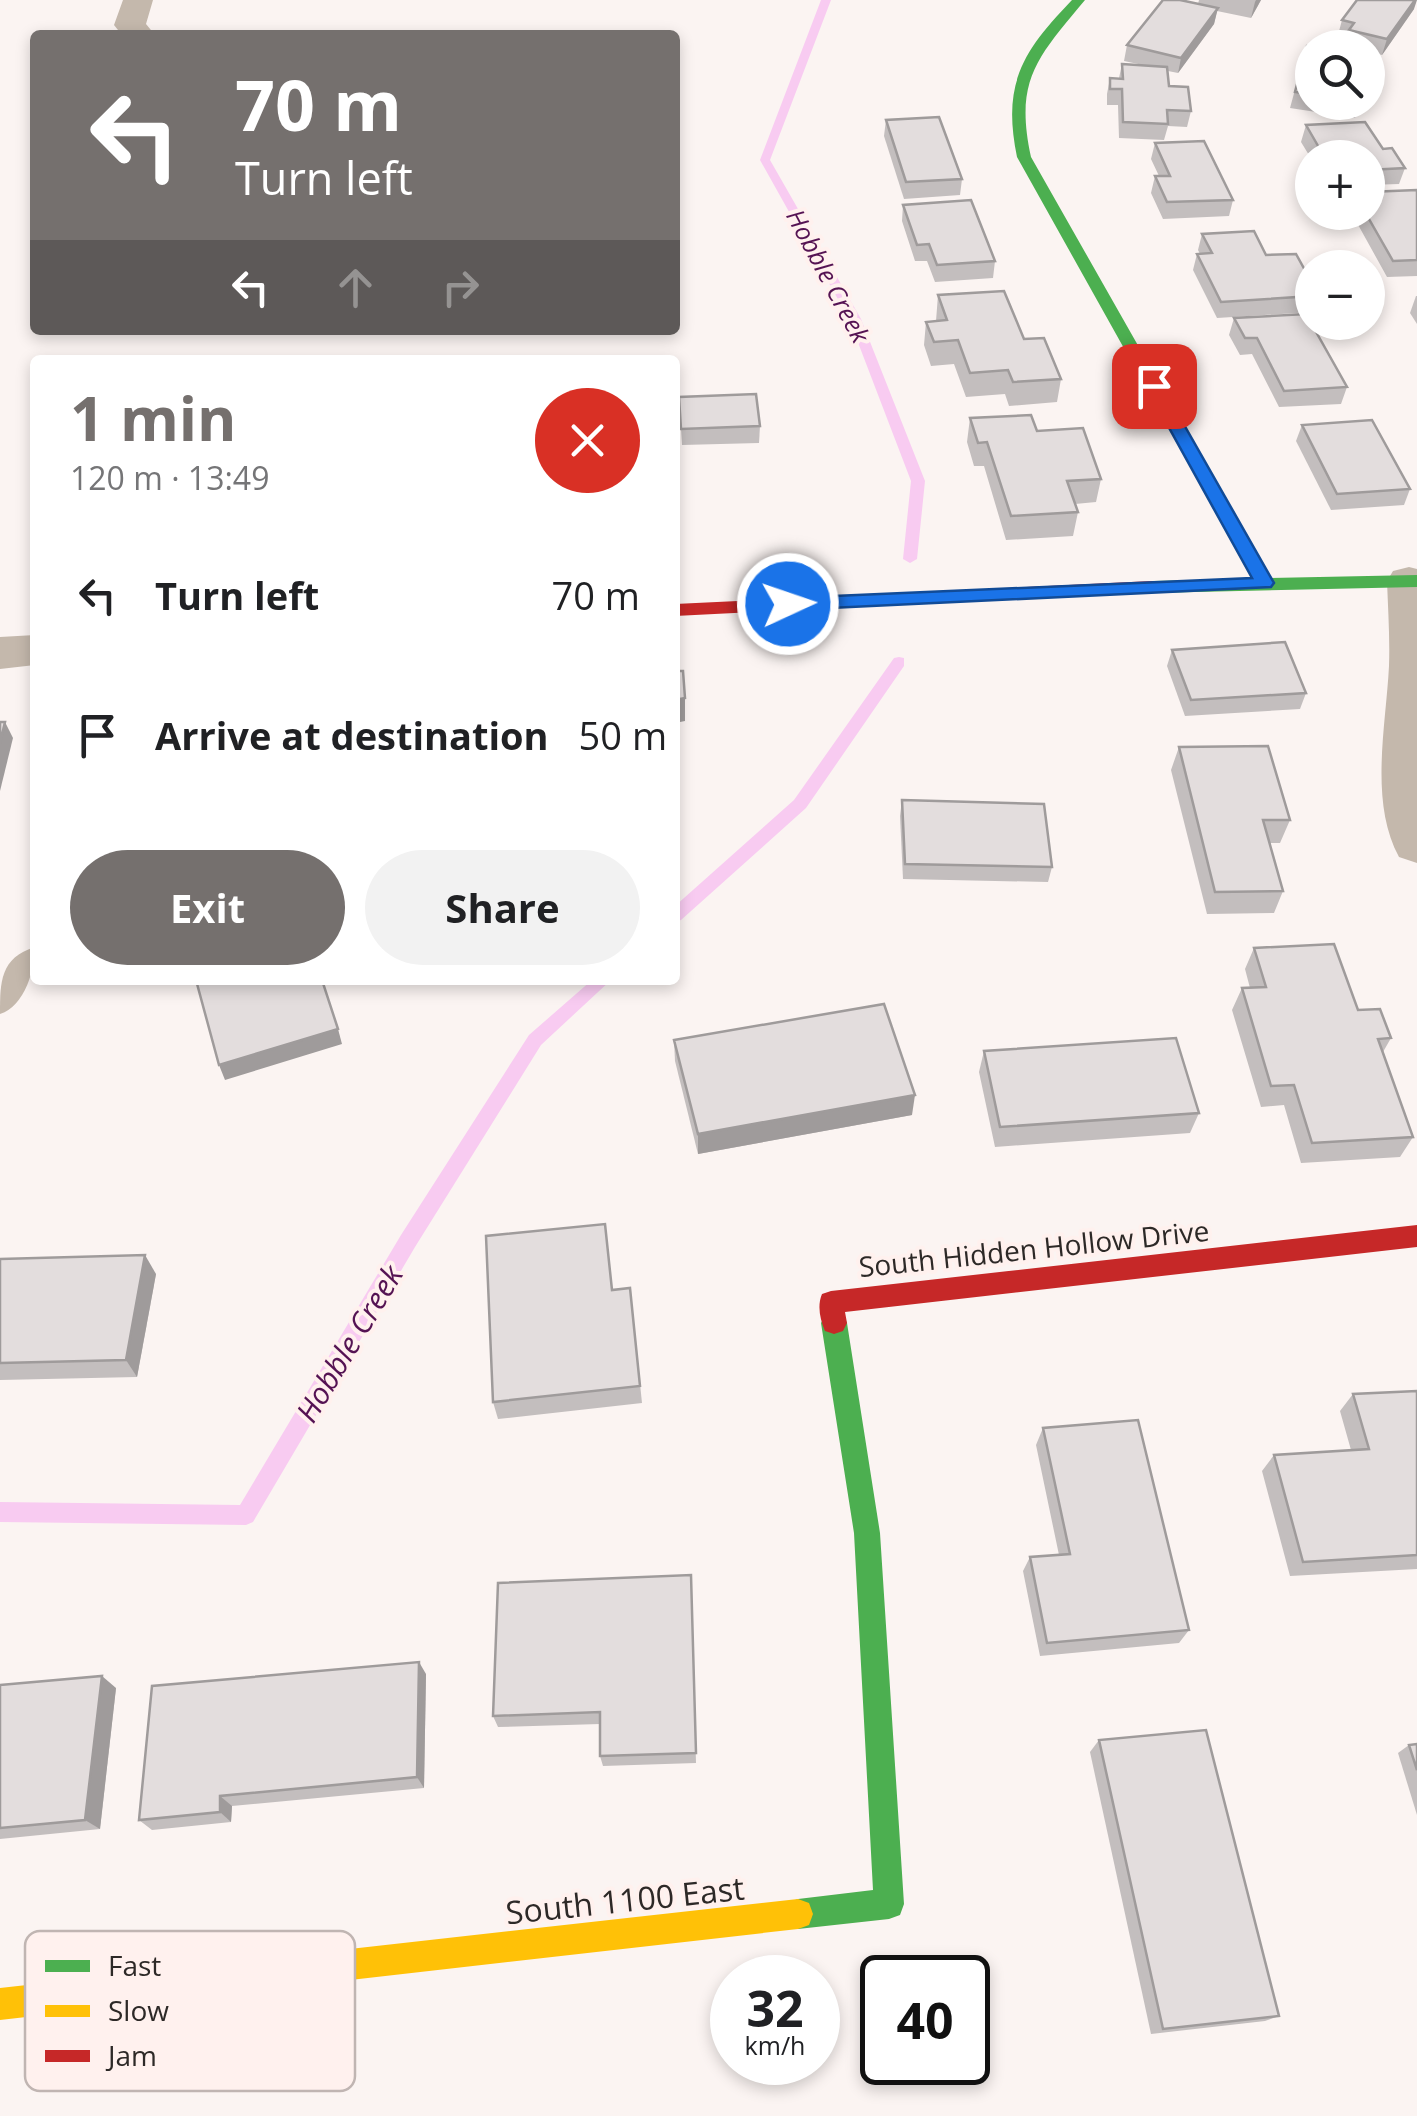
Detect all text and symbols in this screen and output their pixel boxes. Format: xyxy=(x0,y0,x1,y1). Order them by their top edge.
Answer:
map controls xyxy=(1295,30,1385,340)
button: search xyxy=(1295,30,1385,120)
text: 70 m xyxy=(235,56,402,152)
icon: left xyxy=(70,70,200,200)
button: + xyxy=(1295,140,1385,230)
text: Turn left xyxy=(235,147,413,208)
water label: Hobble Creek xyxy=(779,203,879,349)
button: − xyxy=(1295,250,1385,340)
icon: left xyxy=(223,260,278,315)
icon: ahead xyxy=(328,260,383,315)
icon: right xyxy=(433,260,488,315)
pin xyxy=(1112,344,1197,429)
icon: arrive xyxy=(1127,359,1182,414)
text: 1 min xyxy=(70,377,237,459)
button: close xyxy=(535,388,640,493)
text: 120 m · 13:49 xyxy=(70,456,269,499)
position arrow xyxy=(736,552,840,656)
icon: left xyxy=(70,568,125,623)
text: Turn left xyxy=(155,569,319,621)
text: 70 m xyxy=(551,569,640,621)
icon: arrive xyxy=(70,708,125,763)
text: Arrive at destination xyxy=(155,709,549,761)
text: 50 m xyxy=(579,709,667,761)
button: Exit xyxy=(70,850,345,965)
button: Share xyxy=(365,850,640,965)
street label: South Hidden Hollow Drive xyxy=(857,1211,1211,1285)
water label: Hobble Creek xyxy=(286,1256,412,1429)
street label: South 1100 East xyxy=(504,1866,746,1933)
legend xyxy=(25,1931,355,2091)
text: Fast xyxy=(108,1946,161,1984)
speed limit sign: 40 xyxy=(860,1955,990,2085)
text: 32 xyxy=(746,1974,804,2042)
text: Slow xyxy=(108,1991,169,2029)
text: km/h xyxy=(745,2028,805,2062)
text: Jam xyxy=(105,2036,157,2074)

